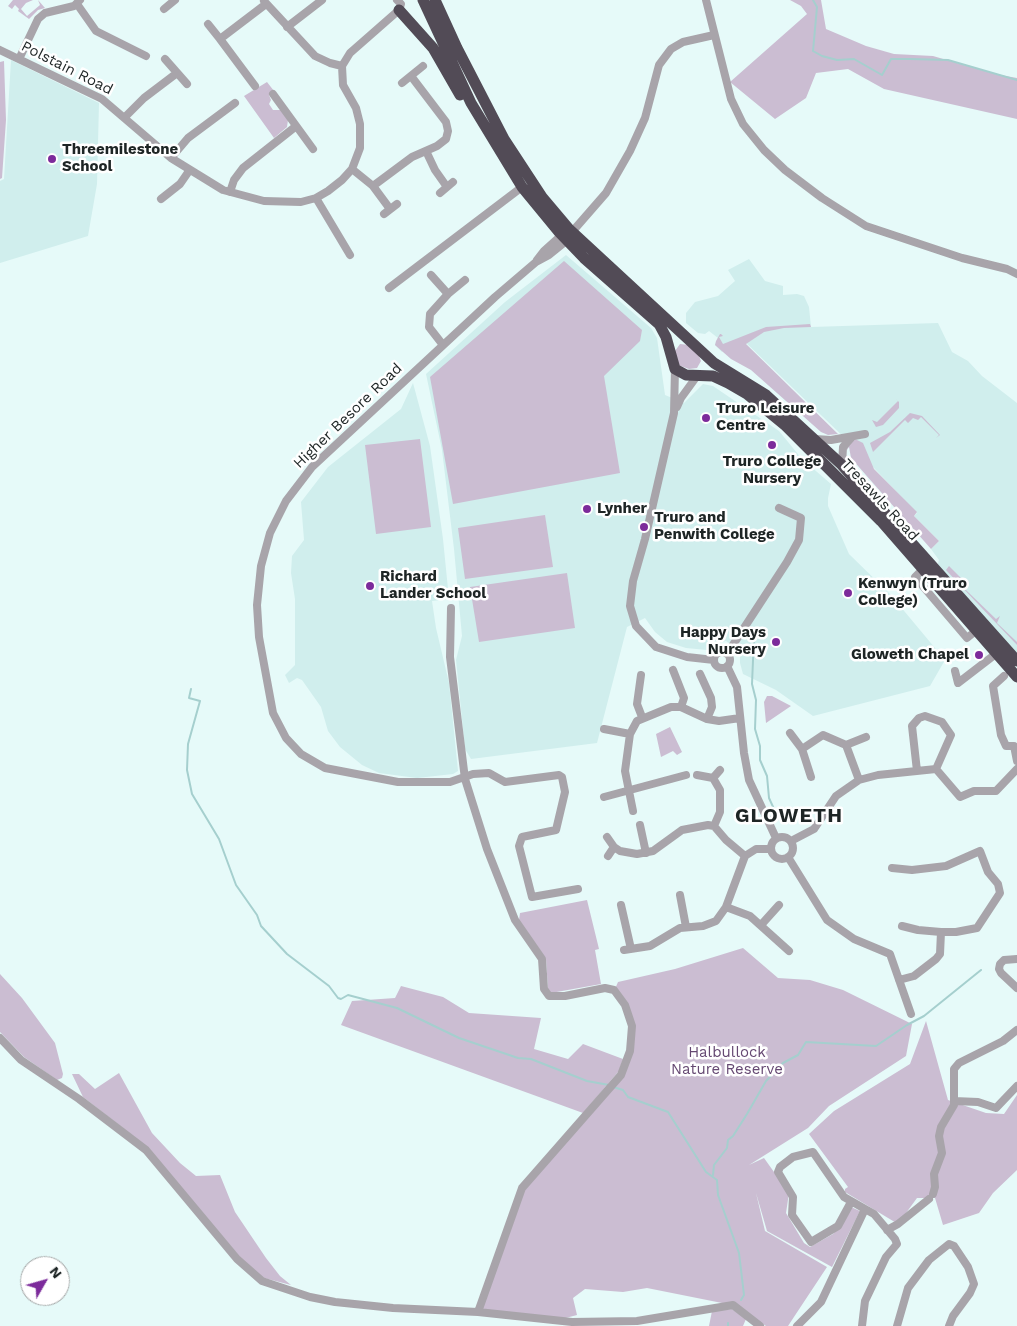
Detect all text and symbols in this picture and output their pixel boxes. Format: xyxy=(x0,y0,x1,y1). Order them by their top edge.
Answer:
street label: Polstain Road xyxy=(18,37,116,99)
place label: Threemilestone School xyxy=(62,141,178,176)
marker: Threemilestone School xyxy=(46,153,58,165)
street label: Higher Besore Road xyxy=(290,360,406,472)
place label: Truro Leisure Centre xyxy=(716,400,815,435)
marker: Truro Leisure Centre xyxy=(700,412,712,424)
marker: Truro College Nursery xyxy=(766,439,778,451)
place label: Truro College Nursery xyxy=(723,453,821,488)
street label: Tresawls Road xyxy=(837,455,923,545)
place label: Lynher xyxy=(597,500,647,518)
marker: Lynher xyxy=(581,503,593,515)
place label: Truro and Penwith College xyxy=(654,509,775,544)
marker: Truro and Penwith College xyxy=(638,521,650,533)
place label: Richard Lander School xyxy=(380,568,486,603)
place label: Kenwyn (Truro College) xyxy=(858,575,967,610)
marker: Richard Lander School xyxy=(364,580,376,592)
marker: Kenwyn (Truro College) xyxy=(842,587,854,599)
place label: Happy Days Nursery xyxy=(680,624,766,659)
marker: Happy Days Nursery xyxy=(770,636,782,648)
place label: Gloweth Chapel xyxy=(851,646,969,664)
marker: Gloweth Chapel xyxy=(973,649,985,661)
district label: GLOWETH xyxy=(734,804,844,828)
park label: Halbullock Nature Reserve xyxy=(671,1044,783,1079)
north arrow xyxy=(20,1256,70,1306)
text: N xyxy=(47,1263,66,1281)

